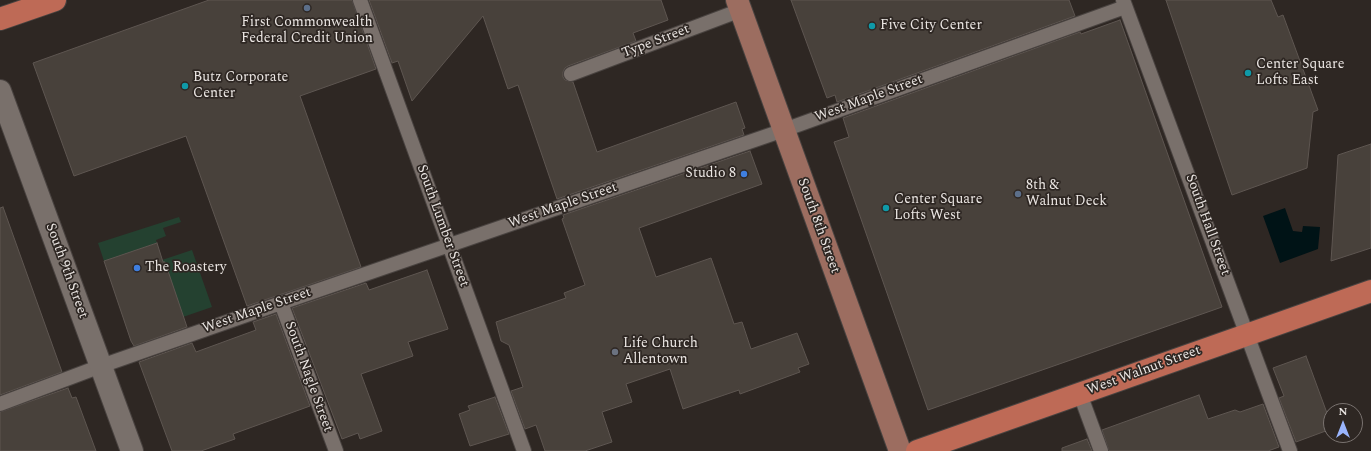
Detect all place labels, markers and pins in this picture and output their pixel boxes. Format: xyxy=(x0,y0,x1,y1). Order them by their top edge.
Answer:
marker: First Commonwealth Federal Credit Union xyxy=(302,3,312,13)
place label: First Commonwealth Federal Credit Union xyxy=(241,15,373,48)
place label: Five City Center xyxy=(880,18,982,34)
marker: Five City Center xyxy=(867,21,877,31)
place label: Center Square Lofts East xyxy=(1256,57,1344,90)
marker: Center Square Lofts East xyxy=(1243,68,1253,78)
place label: Butz Corporate Center xyxy=(193,70,288,102)
marker: Butz Corporate Center xyxy=(180,81,190,91)
place label: Studio 8 xyxy=(685,166,736,182)
marker: Studio 8 xyxy=(739,169,749,179)
place label: 8th & Walnut Deck xyxy=(1026,178,1107,210)
marker: 8th & Walnut Deck xyxy=(1013,189,1023,199)
place label: Center Square Lofts West xyxy=(894,192,982,224)
marker: Center Square Lofts West xyxy=(881,203,891,213)
place label: The Roastery xyxy=(145,260,227,276)
marker: The Roastery xyxy=(132,263,142,273)
place label: Life Church Allentown xyxy=(623,336,698,368)
marker: Life Church Allentown xyxy=(610,347,620,357)

